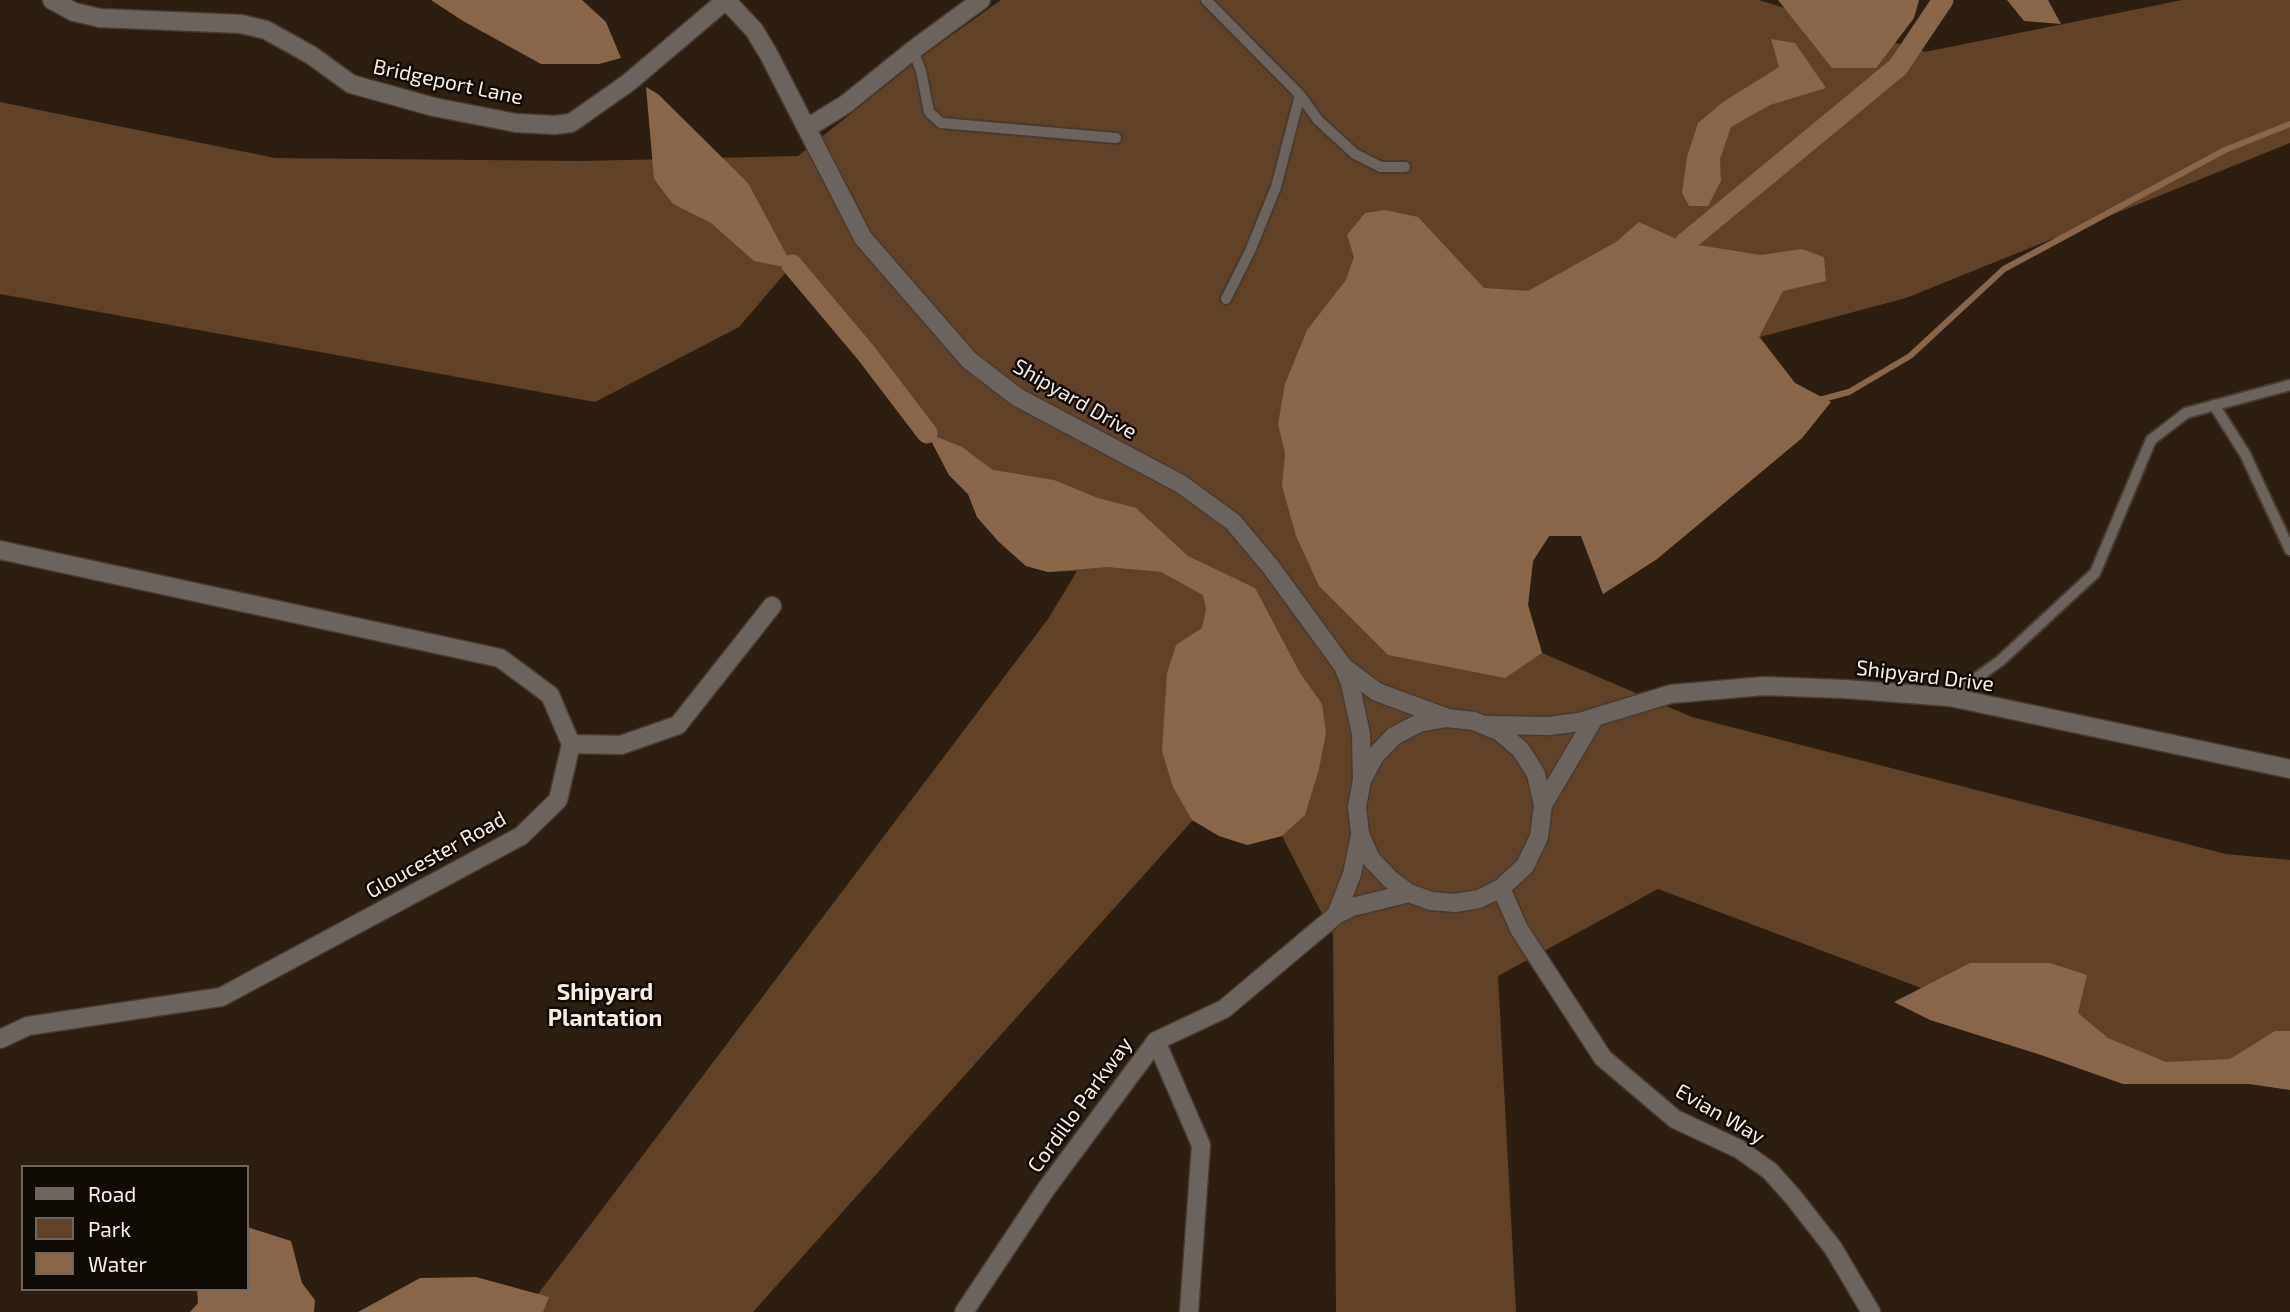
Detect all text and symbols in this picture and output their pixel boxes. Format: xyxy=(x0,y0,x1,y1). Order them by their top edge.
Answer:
street label: Bridgeport Lane xyxy=(371,54,525,110)
street label: Shipyard Drive xyxy=(1009,353,1141,445)
street label: Shipyard Drive xyxy=(1855,655,1995,697)
street label: Gloucester Road xyxy=(362,806,510,904)
district label: Shipyard Plantation xyxy=(548,978,662,1032)
street label: Cordillo Parkway xyxy=(1022,1032,1138,1178)
street label: Evian Way xyxy=(1671,1078,1769,1150)
legend xyxy=(21,1165,248,1291)
text: Road xyxy=(88,1181,136,1206)
text: Park xyxy=(88,1216,131,1241)
text: Water xyxy=(88,1251,147,1276)

